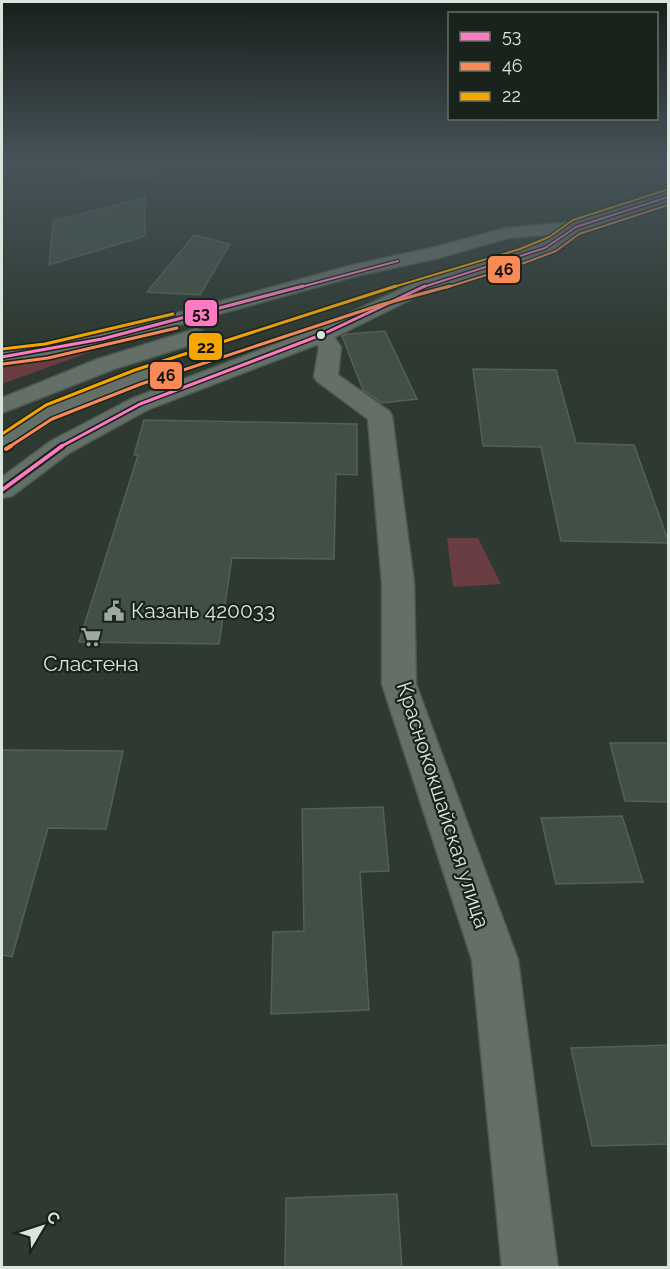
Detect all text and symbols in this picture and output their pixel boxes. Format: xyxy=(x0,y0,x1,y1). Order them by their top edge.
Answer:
legend xyxy=(448,12,658,120)
text: 53 xyxy=(502,25,521,46)
text: 46 xyxy=(502,55,523,76)
text: 22 xyxy=(502,85,521,106)
line badge: 46 xyxy=(487,255,521,284)
text: 46 xyxy=(495,260,514,279)
line badge: 53 xyxy=(184,299,218,327)
text: 53 xyxy=(192,304,210,323)
unlabelled marker xyxy=(315,329,327,341)
line badge: 22 xyxy=(188,332,223,361)
text: 22 xyxy=(197,338,215,357)
line badge: 46 xyxy=(149,361,183,390)
text: 46 xyxy=(157,366,176,385)
place label: Казань 420033 xyxy=(131,598,275,623)
public building icon: Казань 420033 xyxy=(102,599,126,623)
supermarket icon: Сластена xyxy=(79,625,103,649)
place label: Сластена xyxy=(43,651,139,676)
street label: Краснококшайская улица xyxy=(392,679,495,931)
north arrow xyxy=(12,1197,72,1257)
text: С xyxy=(42,1208,64,1228)

